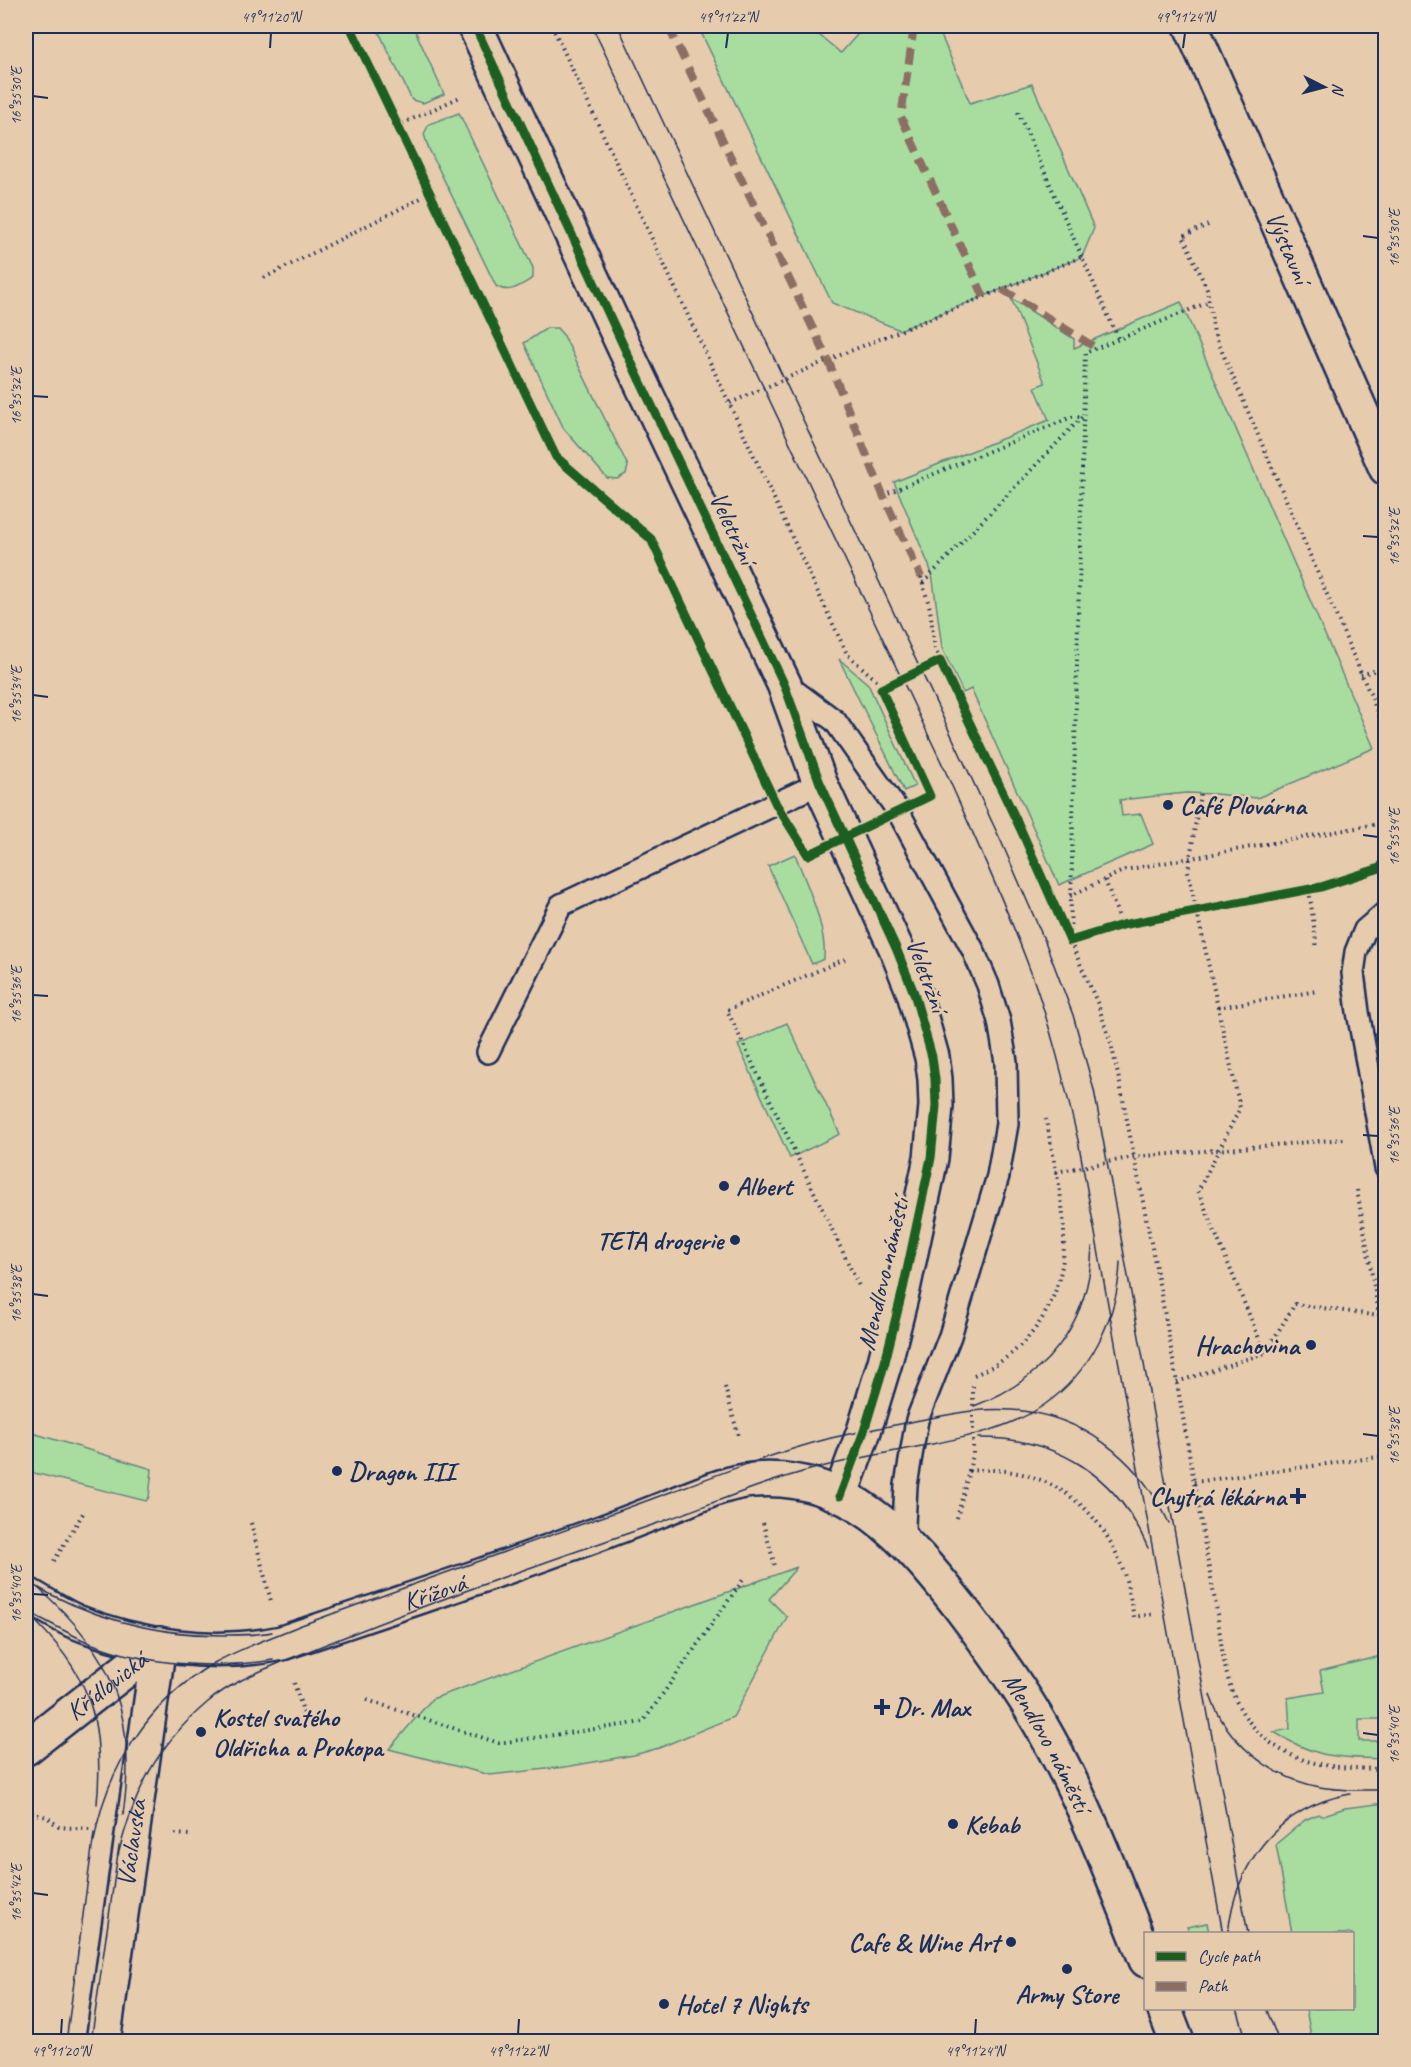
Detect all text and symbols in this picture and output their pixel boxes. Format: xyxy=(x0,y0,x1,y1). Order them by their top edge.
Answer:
text: 49°11'20"N xyxy=(241,8,304,27)
text: 49°11'22"N xyxy=(698,8,761,27)
text: 49°11'24"N xyxy=(1155,8,1218,27)
north arrow xyxy=(1294,57,1354,117)
text: 16°35'30"E xyxy=(7,65,26,125)
text: N xyxy=(1327,82,1348,98)
street label: Výstavní xyxy=(1258,206,1321,293)
text: 16°35'30"E xyxy=(1385,207,1404,267)
text: 16°35'32"E xyxy=(7,365,26,425)
street label: Veletržní xyxy=(702,486,766,574)
text: 16°35'32"E xyxy=(1385,506,1404,566)
text: 16°35'34"E xyxy=(7,664,26,724)
place label: Café Plovárna xyxy=(1180,789,1308,822)
marker: Café Plovárna xyxy=(1161,798,1175,812)
text: 16°35'34"E xyxy=(1385,806,1404,866)
street label: Veletržní xyxy=(898,934,957,1021)
text: 16°35'36"E xyxy=(7,964,26,1024)
text: 16°35'36"E xyxy=(1385,1105,1404,1165)
place label: Albert xyxy=(736,1170,795,1203)
marker: Albert xyxy=(717,1179,731,1193)
street label: Mendlovo náměstí xyxy=(849,1190,918,1353)
place label: TETA drogerie xyxy=(597,1224,725,1257)
marker: TETA drogerie xyxy=(728,1233,742,1247)
text: 16°35'38"E xyxy=(7,1263,26,1323)
place label: Hrachovina xyxy=(1195,1329,1301,1362)
marker: Hrachovina xyxy=(1304,1338,1318,1352)
text: 16°35'38"E xyxy=(1385,1405,1404,1465)
place label: Dragon III xyxy=(349,1455,460,1488)
marker: Dragon III xyxy=(330,1464,344,1478)
place label: Chytrá lékárna xyxy=(1150,1480,1288,1513)
marker: Chytrá lékárna xyxy=(1291,1489,1305,1503)
text: 16°35'40"E xyxy=(7,1563,26,1623)
street label: Křížová xyxy=(399,1565,473,1618)
street label: Křídlovická xyxy=(59,1641,156,1727)
street label: Mendlovo náměstí xyxy=(995,1666,1102,1822)
place label: Dr. Max xyxy=(894,1691,972,1724)
marker: Dr. Max xyxy=(875,1700,889,1714)
place label: Kostel svatého Oldřicha a Prokopa xyxy=(213,1701,385,1764)
text: 16°35'40"E xyxy=(1385,1704,1404,1764)
marker: Kostel svatého Oldřicha a Prokopa xyxy=(194,1725,208,1739)
street label: Václavská xyxy=(109,1795,154,1889)
place label: Kebab xyxy=(965,1808,1021,1841)
marker: Kebab xyxy=(946,1817,960,1831)
text: 16°35'42"E xyxy=(7,1862,26,1922)
place label: Cafe & Wine Art xyxy=(849,1926,1003,1959)
legend xyxy=(1144,1932,1354,2010)
marker: Cafe & Wine Art xyxy=(1004,1935,1018,1949)
text: Cycle path xyxy=(1198,1945,1261,1967)
marker: Army Store xyxy=(1060,1962,1074,1976)
text: Path xyxy=(1198,1975,1228,1997)
place label: Army Store xyxy=(1016,1978,1121,2011)
place label: Hotel 7 Nights xyxy=(676,1988,810,2021)
marker: Hotel 7 Nights xyxy=(657,1997,671,2011)
text: 49°11'20"N xyxy=(31,2042,94,2061)
text: 49°11'22"N xyxy=(488,2042,551,2061)
text: 49°11'24"N xyxy=(945,2042,1008,2061)

